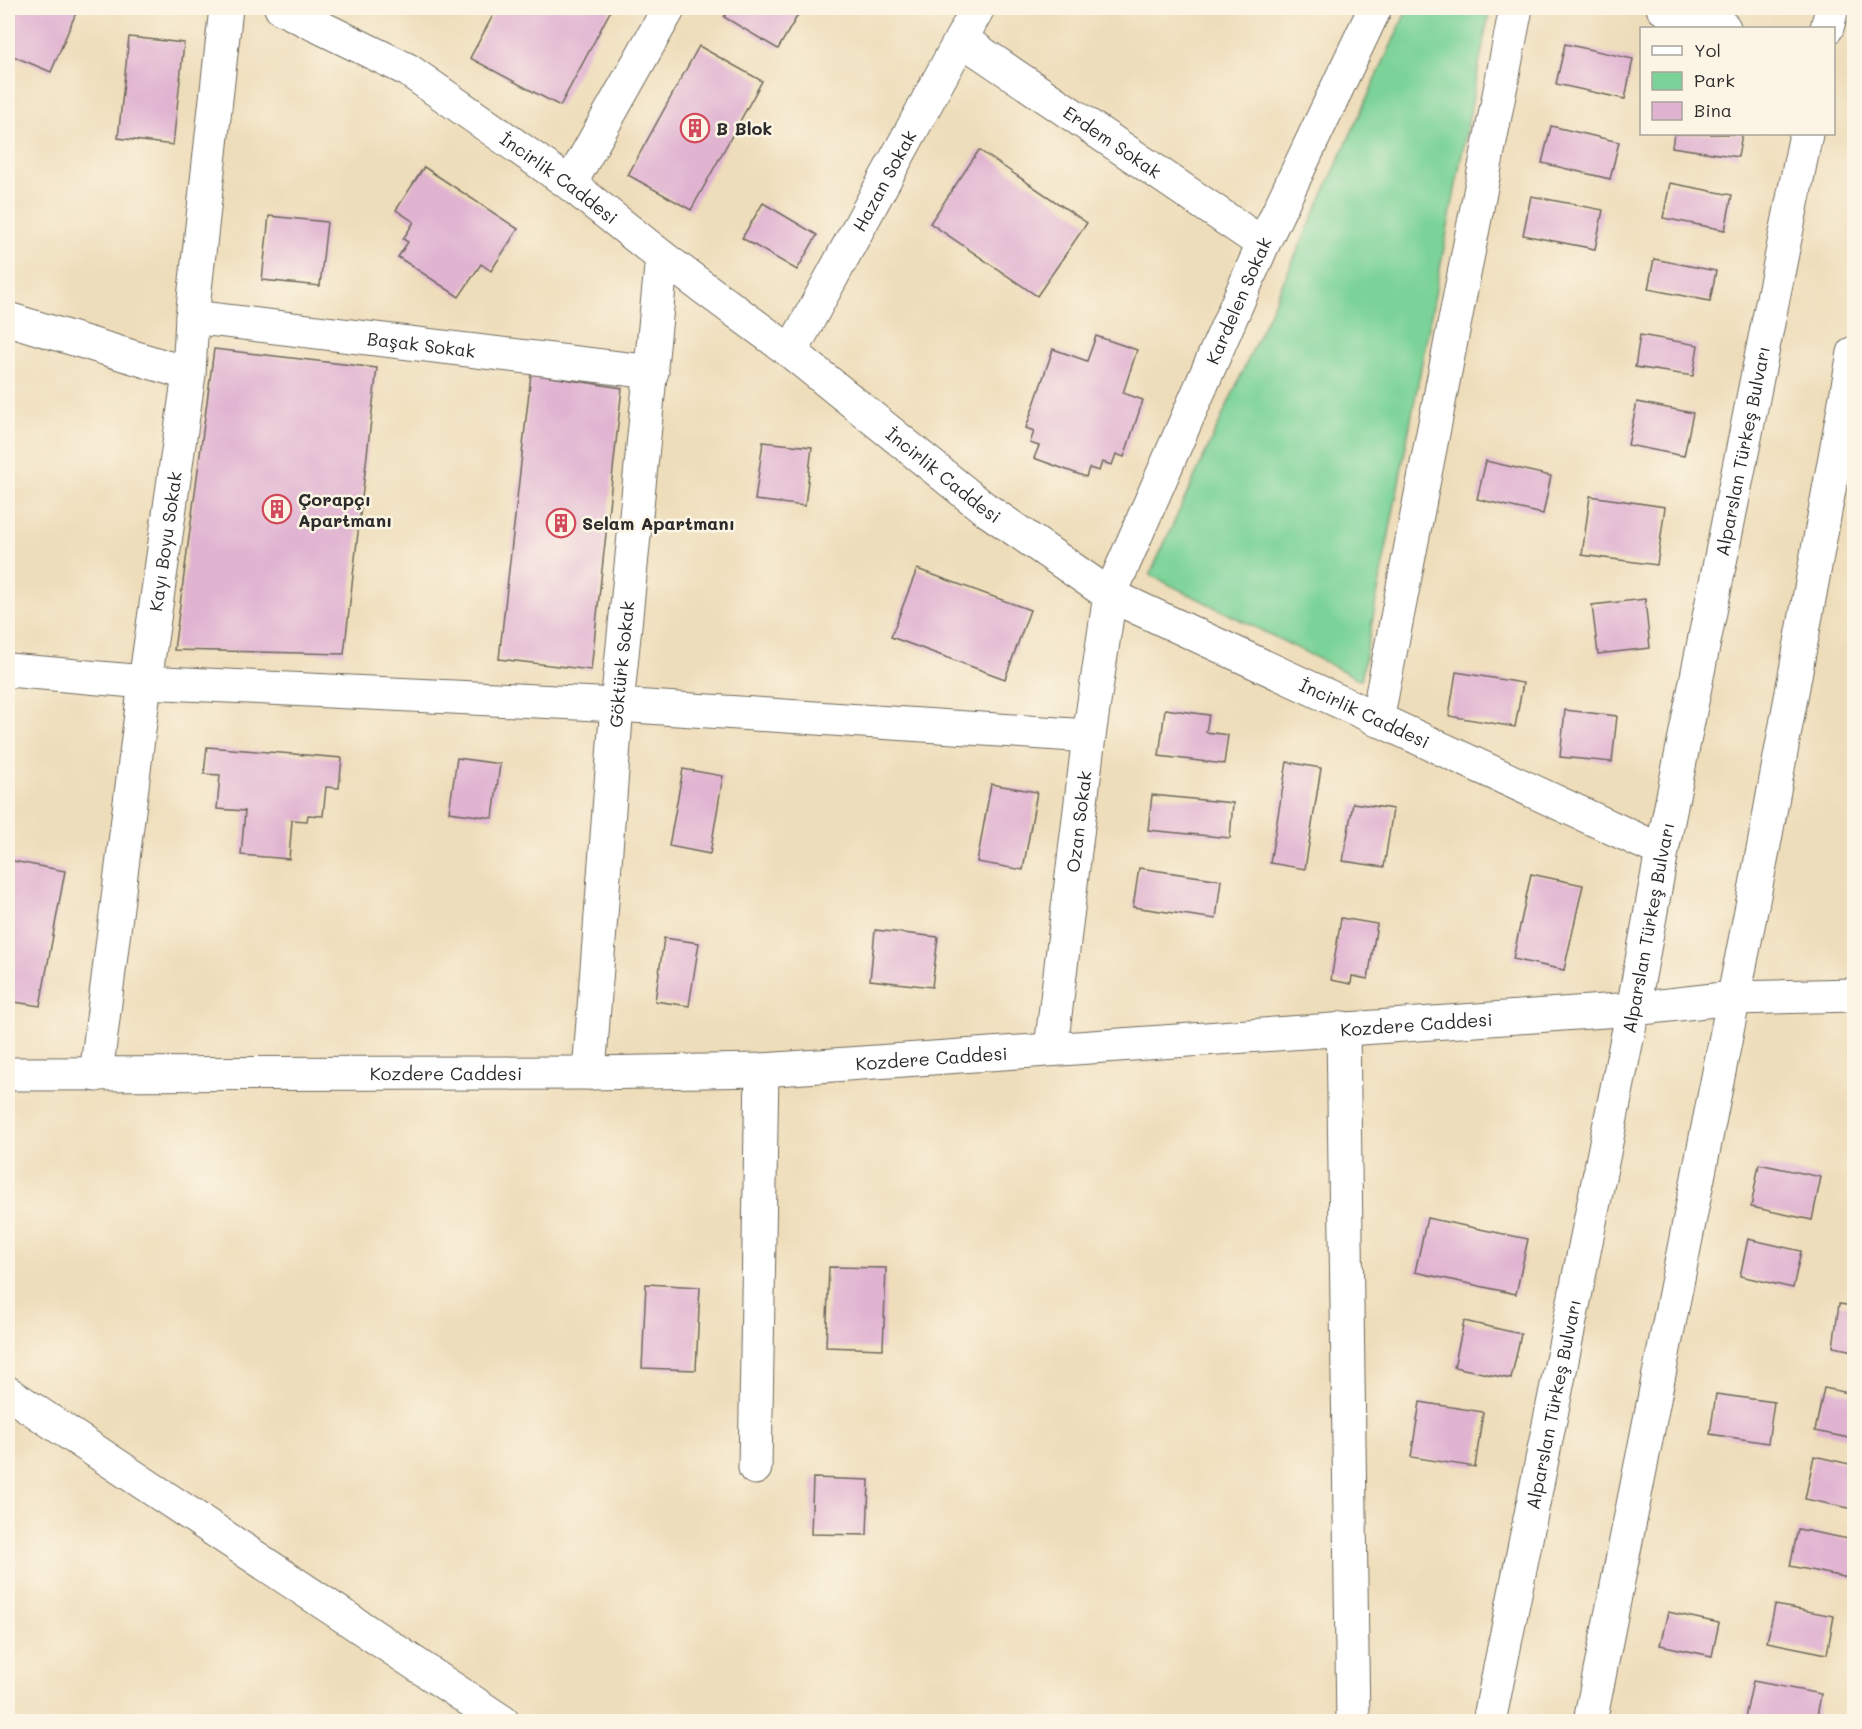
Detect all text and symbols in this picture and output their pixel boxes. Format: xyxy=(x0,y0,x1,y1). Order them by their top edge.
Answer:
legend xyxy=(1640,27,1835,135)
text: Yol xyxy=(1694,38,1721,62)
text: Park xyxy=(1694,68,1735,92)
text: Bina xyxy=(1694,98,1732,122)
street label: Erdem Sokak xyxy=(1059,100,1166,184)
building icon: B Blok xyxy=(679,112,711,144)
place label: B Blok xyxy=(716,116,772,140)
street label: Hazan Sokak xyxy=(847,126,921,236)
street label: İncirlik Caddesi xyxy=(495,127,623,229)
street label: Kardelen Sokak xyxy=(1200,233,1277,368)
street label: Başak Sokak xyxy=(366,326,477,363)
street label: Alparslan Türkeş Bulvarı xyxy=(1710,344,1775,558)
street label: İncirlik Caddesi xyxy=(881,422,1006,528)
street label: Kayı Boyu Sokak xyxy=(143,470,187,613)
place label: Çorapçı Apartmanı xyxy=(298,487,392,532)
building icon: Çorapçı Apartmanı xyxy=(261,493,293,525)
building icon: Selam Apartmanı xyxy=(545,507,577,539)
place label: Selam Apartmanı xyxy=(582,511,735,535)
street label: Göktürk Sokak xyxy=(603,600,639,728)
street label: İncirlik Caddesi xyxy=(1296,673,1433,754)
street label: Ozan Sokak xyxy=(1060,769,1097,874)
street label: Alparslan Türkeş Bulvarı xyxy=(1616,820,1679,1035)
street label: Kozdere Caddesi xyxy=(1339,1007,1493,1041)
street label: Kozdere Caddesi xyxy=(855,1041,1008,1075)
street label: Kozdere Caddesi xyxy=(370,1061,522,1085)
street label: Alparslan Türkeş Bulvarı xyxy=(1520,1297,1586,1512)

